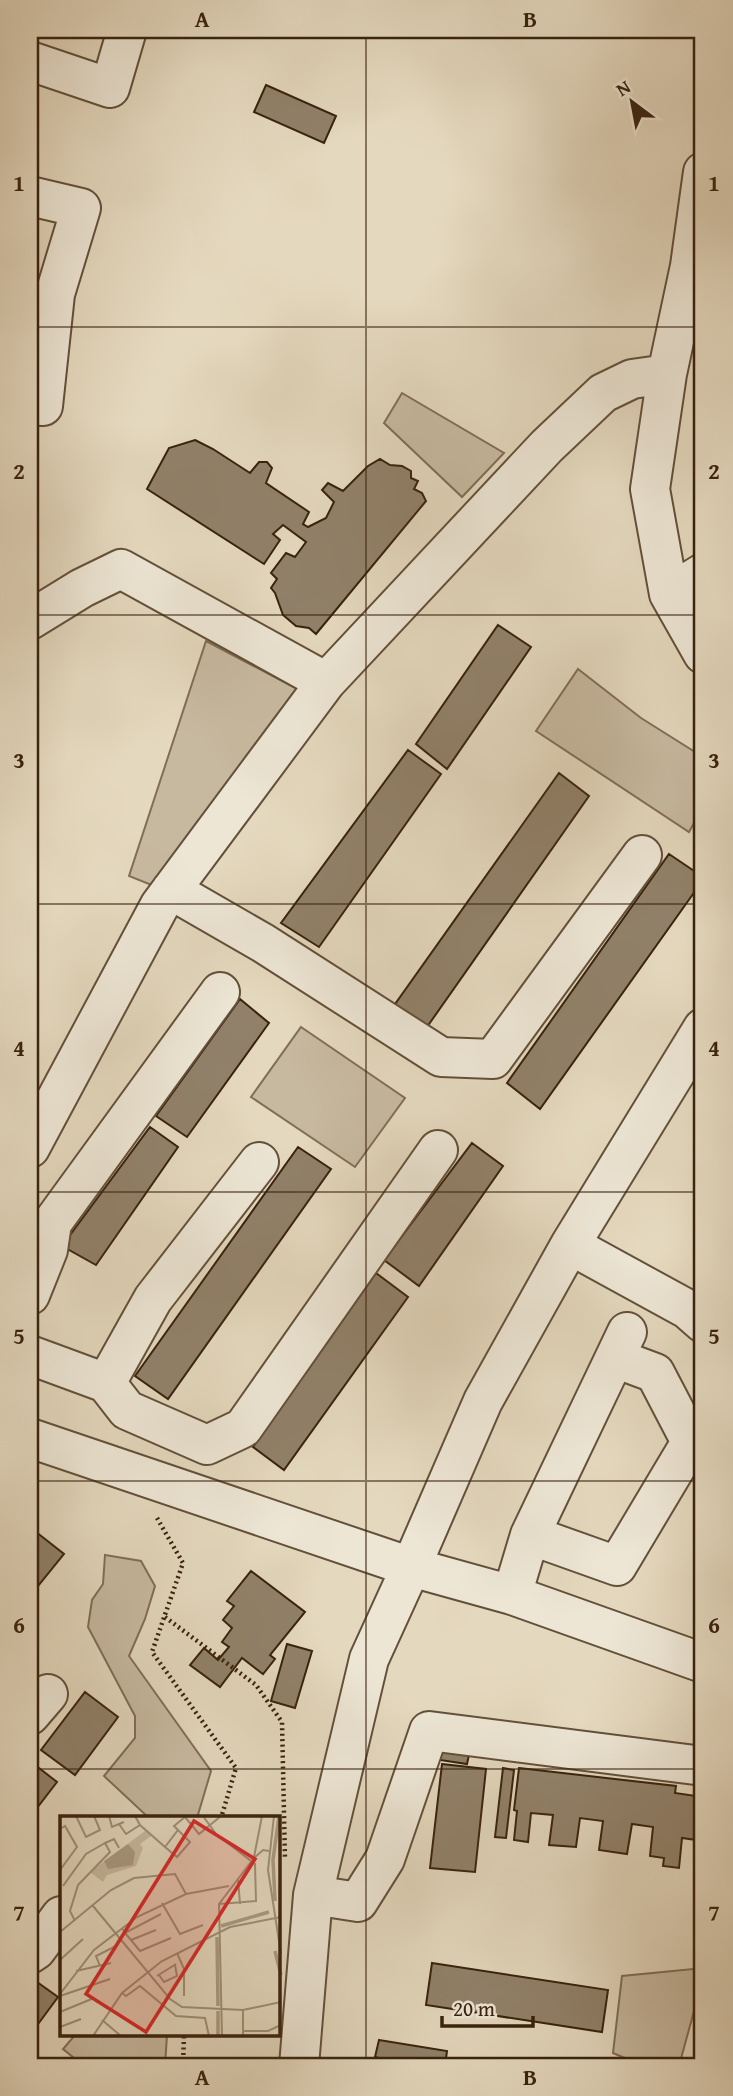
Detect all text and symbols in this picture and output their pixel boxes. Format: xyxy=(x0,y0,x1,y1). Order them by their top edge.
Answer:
text: A xyxy=(195,2,210,35)
text: B xyxy=(523,2,537,35)
north arrow xyxy=(596,66,666,136)
text: N xyxy=(610,72,636,103)
text: 1 xyxy=(13,166,25,199)
text: 1 xyxy=(708,166,720,199)
text: 2 xyxy=(13,454,25,487)
text: 2 xyxy=(708,454,720,487)
text: 3 xyxy=(13,743,25,776)
text: 3 xyxy=(708,743,720,776)
text: 4 xyxy=(13,1031,25,1064)
text: 4 xyxy=(708,1031,720,1064)
text: 5 xyxy=(13,1319,25,1352)
text: 5 xyxy=(708,1319,720,1352)
text: 6 xyxy=(13,1608,25,1641)
text: 6 xyxy=(708,1608,720,1641)
inset map xyxy=(60,1816,280,2036)
text: 7 xyxy=(13,1896,25,1929)
text: 7 xyxy=(708,1896,720,1929)
scale bar xyxy=(442,1984,534,2028)
text: 20 m xyxy=(453,1993,495,2024)
text: A xyxy=(195,2060,210,2093)
text: B xyxy=(523,2060,537,2093)

